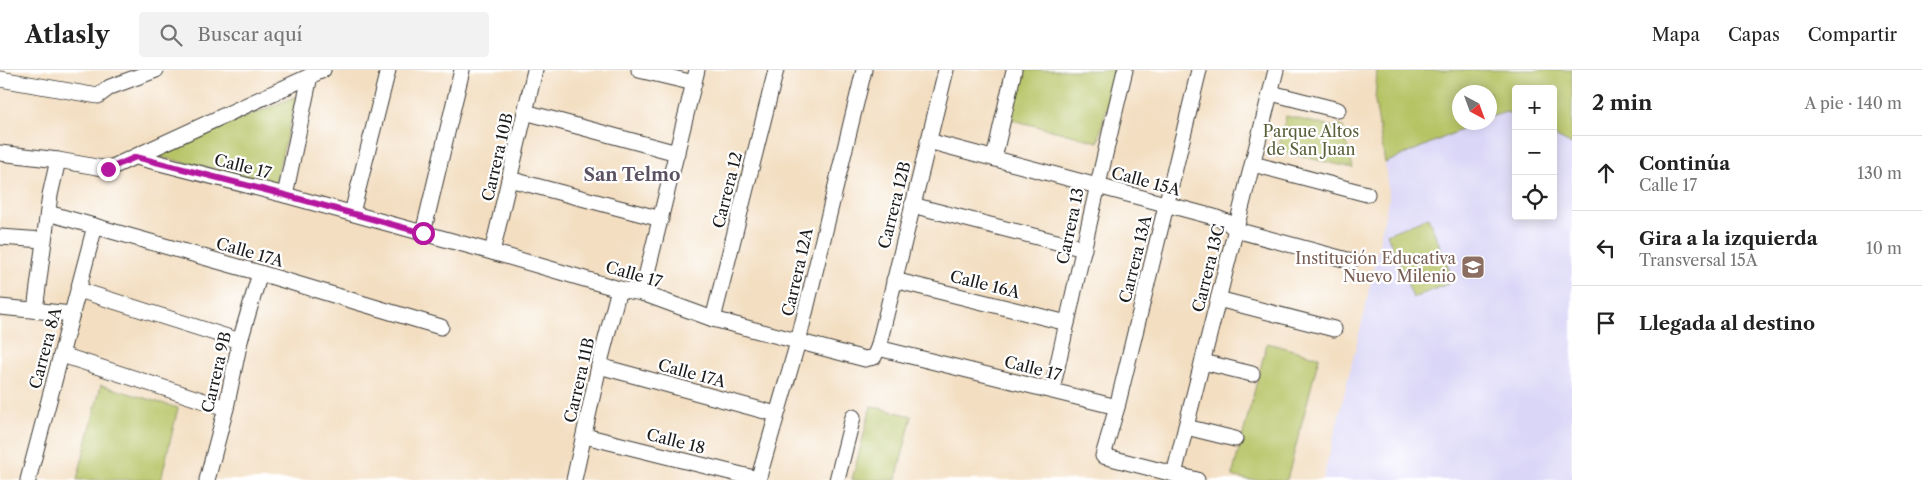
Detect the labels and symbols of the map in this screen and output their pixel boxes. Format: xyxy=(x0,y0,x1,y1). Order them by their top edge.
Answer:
north arrow xyxy=(1452,85,1497,130)
street label: Carrera 10B xyxy=(477,111,517,203)
park label: Parque Altos de San Juan xyxy=(1263,121,1359,159)
street label: Calle 17 xyxy=(212,149,274,183)
street label: Carrera 12 xyxy=(708,150,746,230)
route end xyxy=(97,158,120,181)
street label: Carrera 12B xyxy=(873,159,915,251)
street label: Calle 15A xyxy=(1109,162,1184,200)
district label: San Telmo xyxy=(583,164,681,186)
street label: Carrera 13 xyxy=(1052,186,1088,266)
street label: Carrera 13A xyxy=(1114,212,1156,305)
route start xyxy=(412,222,435,245)
street label: Carrera 13C xyxy=(1187,222,1229,314)
street label: Carrera 12A xyxy=(777,225,817,318)
street label: Calle 17A xyxy=(214,233,287,271)
place label: Institución Educativa Nuevo Milenio xyxy=(1295,248,1457,286)
school or university icon: Institución Educativa Nuevo Milenio xyxy=(1460,254,1486,280)
street label: Calle 17 xyxy=(603,256,665,292)
street label: Calle 16A xyxy=(948,266,1023,303)
street label: Carrera 8A xyxy=(25,304,66,391)
street label: Carrera 9B xyxy=(197,329,235,415)
street label: Carrera 11B xyxy=(559,335,599,425)
street label: Calle 17 xyxy=(1002,351,1064,385)
street label: Calle 17A xyxy=(656,354,729,392)
street label: Calle 18 xyxy=(645,424,707,458)

